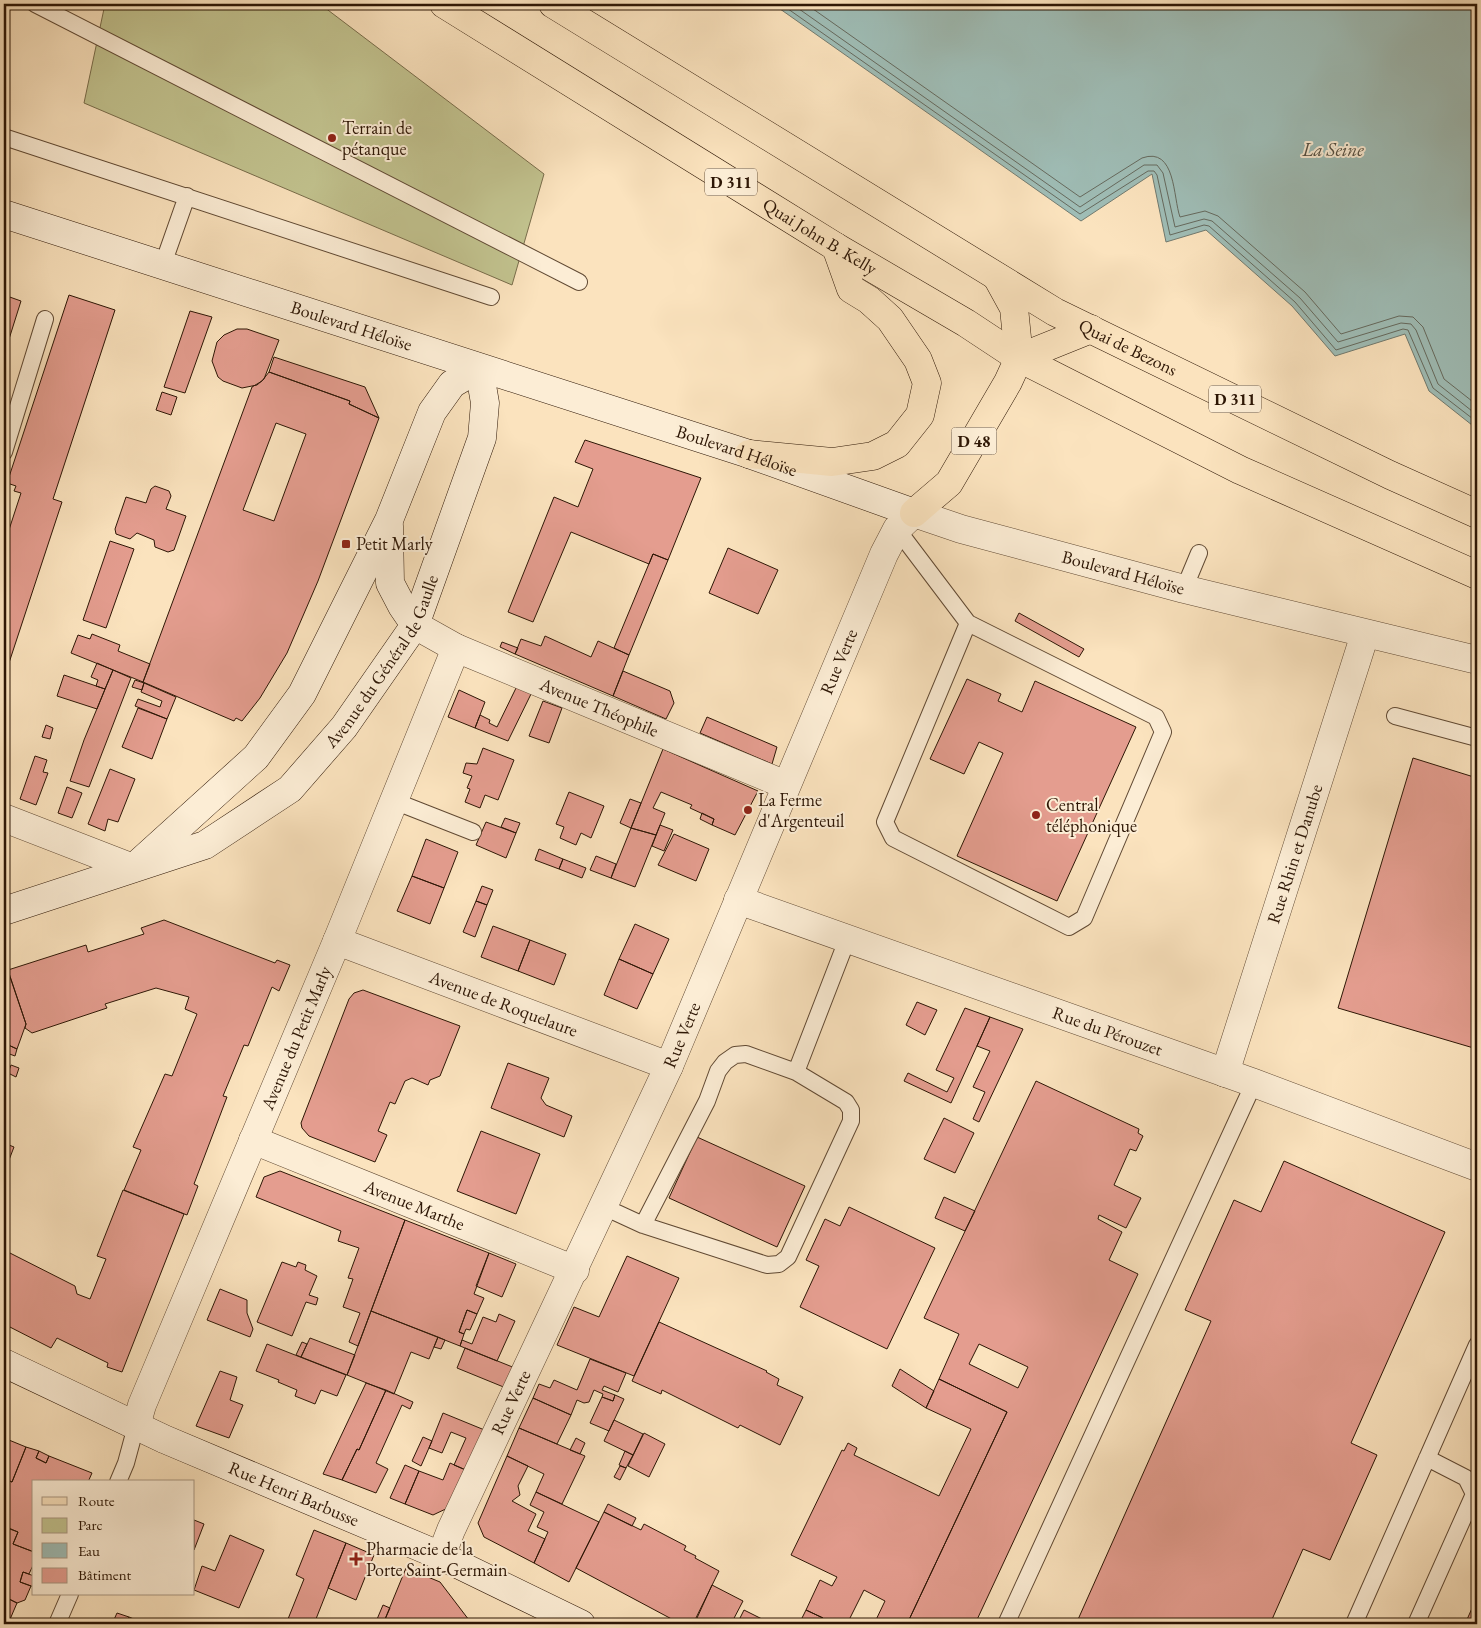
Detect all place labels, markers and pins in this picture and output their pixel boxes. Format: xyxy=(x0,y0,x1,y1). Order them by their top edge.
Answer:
place label: Terrain de pétanque xyxy=(342,116,412,160)
marker: Terrain de pétanque xyxy=(326,132,338,144)
place label: Petit Marly xyxy=(356,532,433,555)
marker: Petit Marly xyxy=(340,538,352,550)
place label: La Ferme d'Argenteuil xyxy=(758,788,844,832)
place label: Central téléphonique xyxy=(1046,793,1137,837)
marker: La Ferme d'Argenteuil xyxy=(742,804,754,816)
marker: Central téléphonique xyxy=(1030,809,1042,821)
place label: Pharmacie de la Porte Saint-Germain xyxy=(366,1537,508,1581)
marker: Pharmacie de la Porte Saint-Germain xyxy=(350,1553,362,1565)

